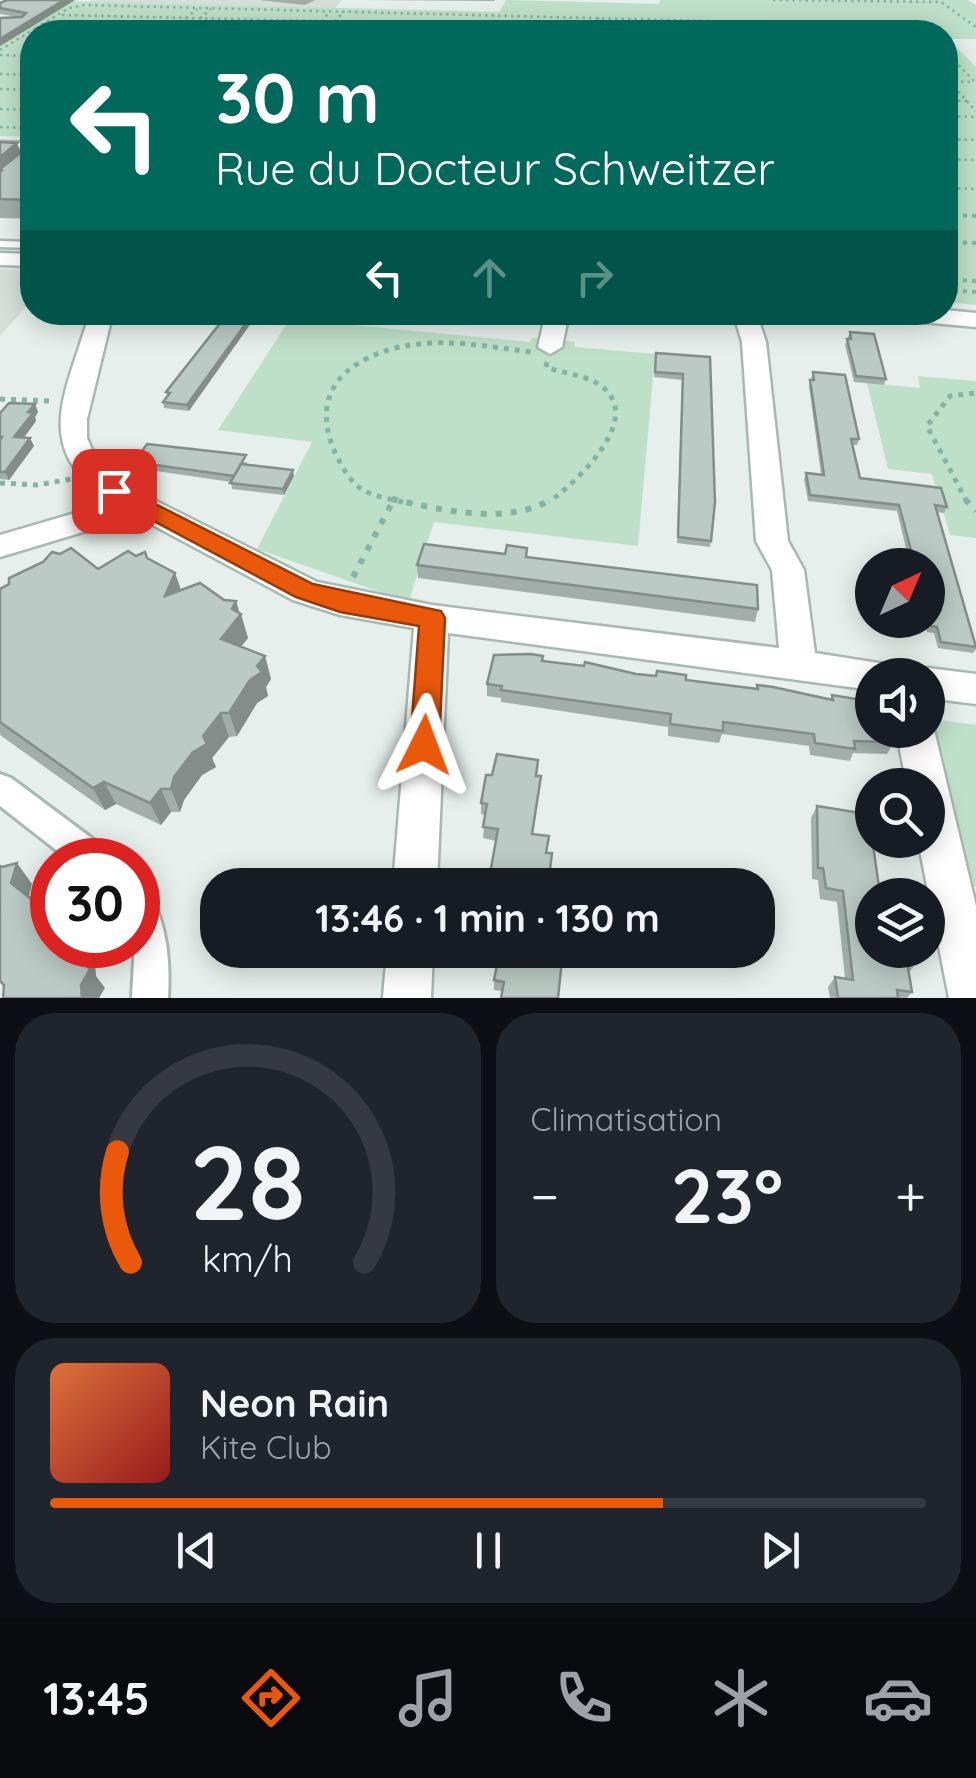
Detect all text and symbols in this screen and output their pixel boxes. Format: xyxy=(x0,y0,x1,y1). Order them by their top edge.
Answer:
text: 30 m xyxy=(215,53,380,141)
icon: left xyxy=(50,60,180,190)
text: Rue du Docteur Schweitzer xyxy=(215,140,775,196)
icon: left xyxy=(357,250,412,305)
icon: ahead xyxy=(462,250,517,305)
icon: right xyxy=(567,250,622,305)
pin xyxy=(72,449,157,534)
icon: arrive xyxy=(87,464,142,519)
north arrow xyxy=(855,548,945,638)
map controls xyxy=(855,548,945,968)
button: sound xyxy=(855,658,945,748)
position arrow xyxy=(372,693,476,797)
button: search xyxy=(855,768,945,858)
speed limit sign: 30 xyxy=(30,838,160,968)
button: layers xyxy=(855,878,945,968)
text: 13:46 · 1 min · 130 m xyxy=(315,894,660,942)
text: Climatisation xyxy=(531,1099,722,1139)
text: 28 xyxy=(190,1116,306,1246)
text: 23° xyxy=(671,1148,783,1242)
text: − xyxy=(531,1161,559,1230)
text: + xyxy=(895,1161,926,1230)
text: km/h xyxy=(202,1236,293,1281)
text: Neon Rain xyxy=(200,1379,389,1427)
text: Kite Club xyxy=(200,1427,332,1467)
icon: previous xyxy=(169,1523,224,1578)
icon: pause xyxy=(461,1523,516,1578)
icon: next xyxy=(753,1523,808,1578)
icon: directions xyxy=(236,1663,306,1733)
icon: music xyxy=(393,1663,463,1733)
icon: phone xyxy=(549,1663,619,1733)
icon: climate xyxy=(706,1663,776,1733)
icon: car xyxy=(863,1663,933,1733)
text: 13:45 xyxy=(43,1670,150,1726)

